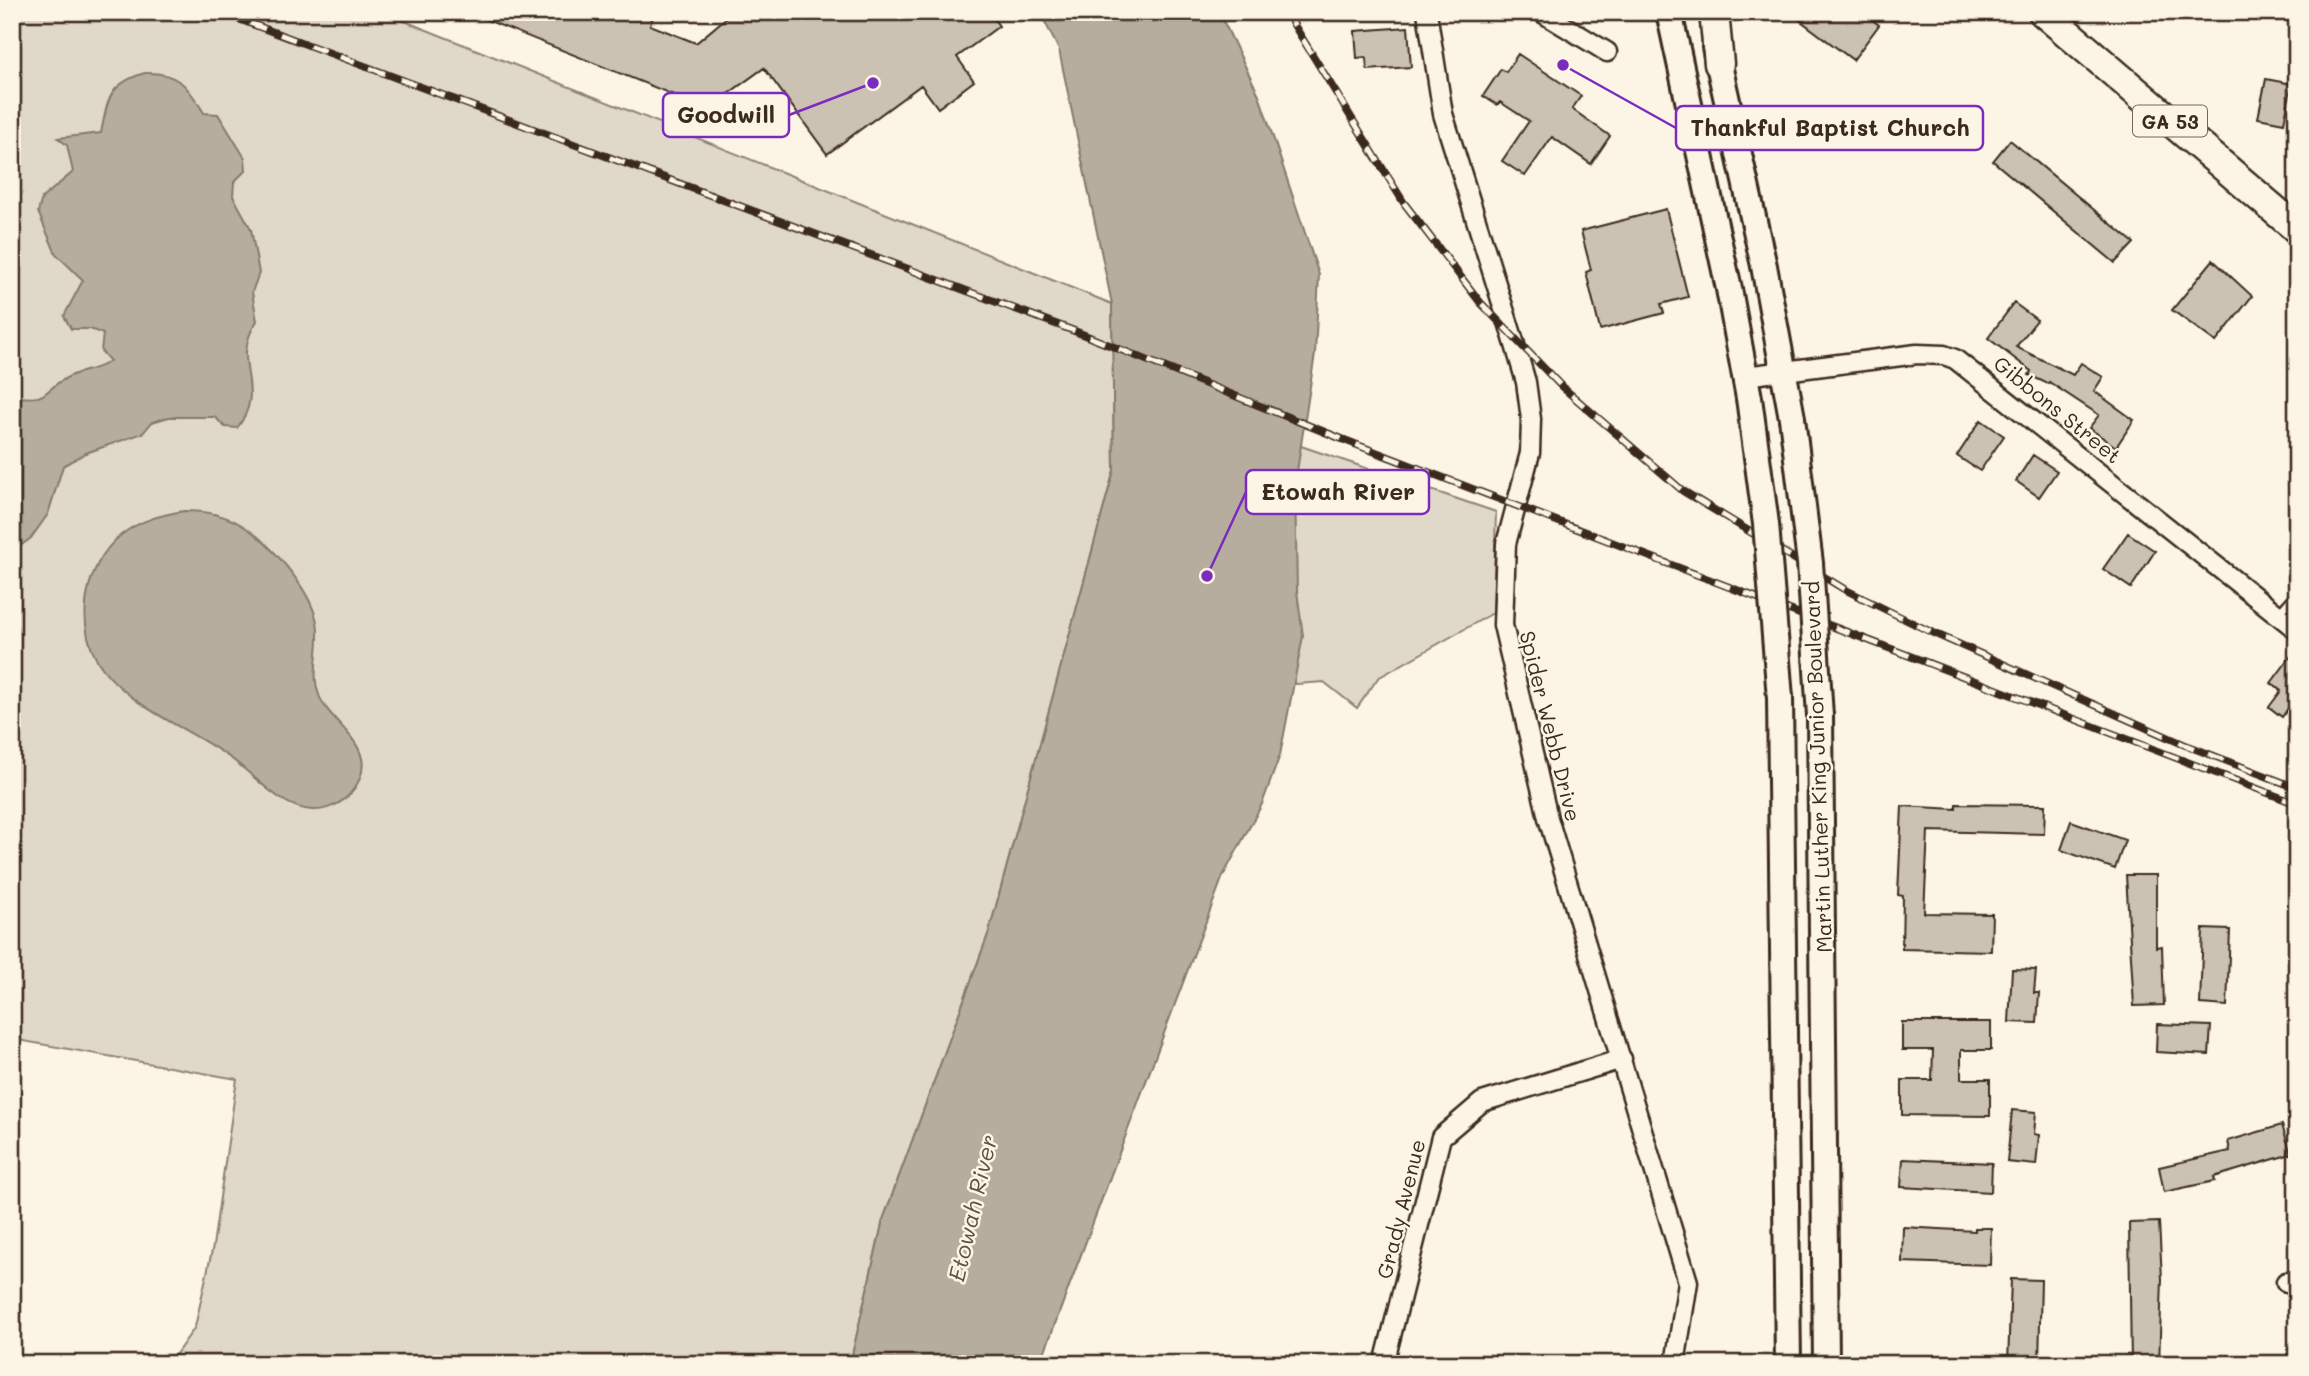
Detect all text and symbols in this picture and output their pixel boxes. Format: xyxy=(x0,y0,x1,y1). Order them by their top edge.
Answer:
callout: Goodwill xyxy=(663,93,789,137)
text: Goodwill xyxy=(677,99,775,129)
road number: GA 53 xyxy=(2133,105,2207,136)
callout: Thankful Baptist Church xyxy=(1676,106,1983,150)
text: Thankful Baptist Church xyxy=(1690,112,1970,142)
street label: Gibbons Street xyxy=(1989,349,2127,469)
callout: Etowah River xyxy=(1246,470,1429,514)
text: Etowah River xyxy=(1261,476,1415,506)
street label: Martin Luther King Junior Boulevard xyxy=(1797,581,1837,953)
street label: Spider Webb Drive xyxy=(1514,628,1588,824)
water label: Etowah River xyxy=(941,1132,1003,1284)
street label: Grady Avenue xyxy=(1370,1136,1430,1282)

